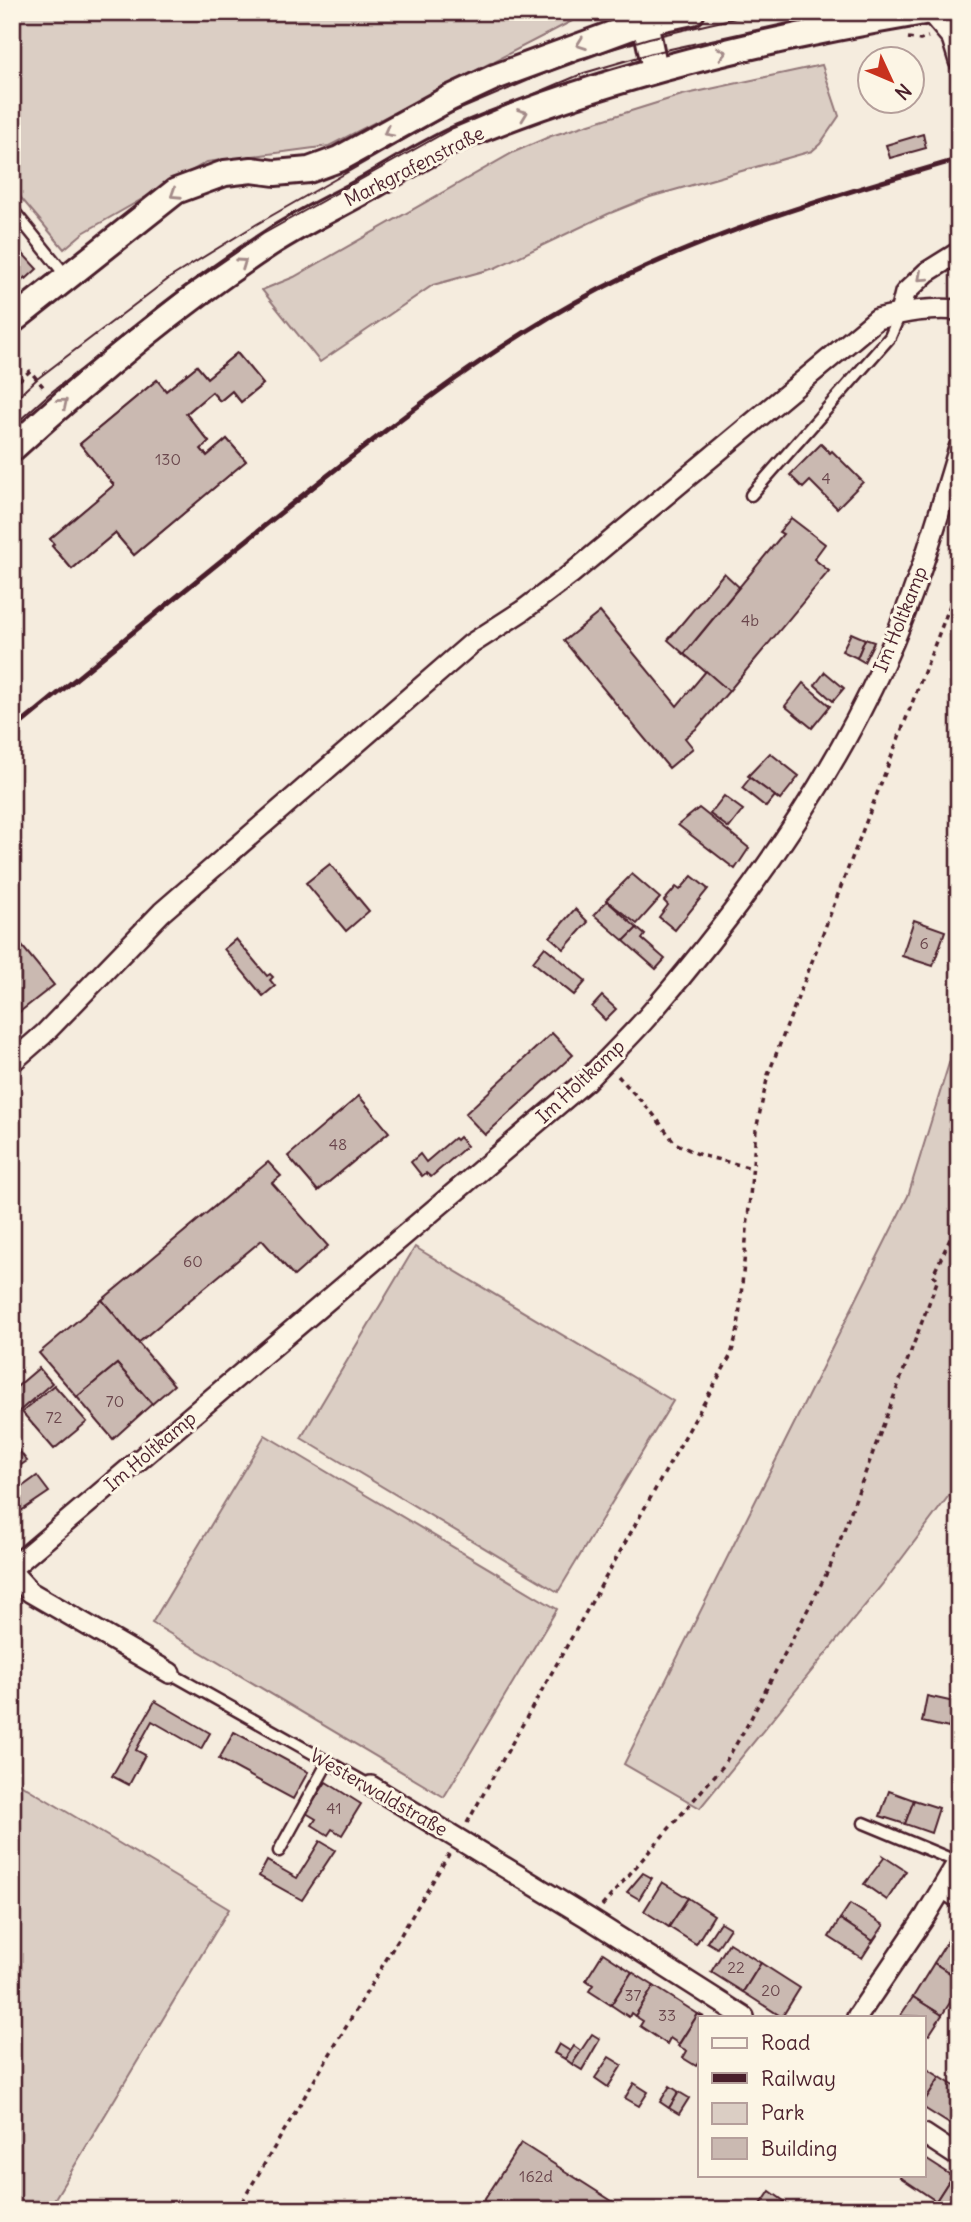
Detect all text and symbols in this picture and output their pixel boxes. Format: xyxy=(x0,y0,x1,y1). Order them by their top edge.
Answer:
one-way arrow xyxy=(575,36,587,50)
north arrow xyxy=(856,46,926,116)
one-way arrow xyxy=(716,47,728,61)
text: N xyxy=(890,79,916,105)
one-way arrow xyxy=(516,108,528,122)
street label: Markgrafenstraße xyxy=(340,120,488,212)
one-way arrow xyxy=(383,124,396,137)
one-way arrow xyxy=(170,186,183,199)
one-way arrow xyxy=(234,259,247,271)
one-way arrow xyxy=(918,269,931,281)
one-way arrow xyxy=(54,399,67,411)
house number: 130 xyxy=(155,449,181,469)
house number: 4 xyxy=(821,468,831,488)
street label: Im Holtkamp xyxy=(868,562,932,676)
house number: 4b xyxy=(741,610,759,630)
house number: 6 xyxy=(919,933,929,953)
street label: Im Holtkamp xyxy=(531,1034,629,1128)
house number: 48 xyxy=(329,1134,347,1154)
house number: 60 xyxy=(183,1251,203,1271)
house number: 70 xyxy=(106,1391,124,1411)
street label: Im Holtkamp xyxy=(99,1406,201,1496)
house number: 72 xyxy=(46,1407,63,1427)
street label: Westerwaldstraße xyxy=(306,1743,452,1841)
house number: 41 xyxy=(326,1798,342,1818)
house number: 22 xyxy=(727,1957,745,1977)
house number: 20 xyxy=(761,1980,781,2000)
house number: 37 xyxy=(625,1985,642,2005)
house number: 33 xyxy=(658,2005,676,2025)
legend xyxy=(698,2016,926,2176)
text: Road xyxy=(761,2029,810,2056)
text: Railway xyxy=(761,2065,836,2092)
text: Park xyxy=(761,2099,804,2126)
text: Building xyxy=(761,2135,837,2162)
house number: 162d xyxy=(519,2166,553,2186)

